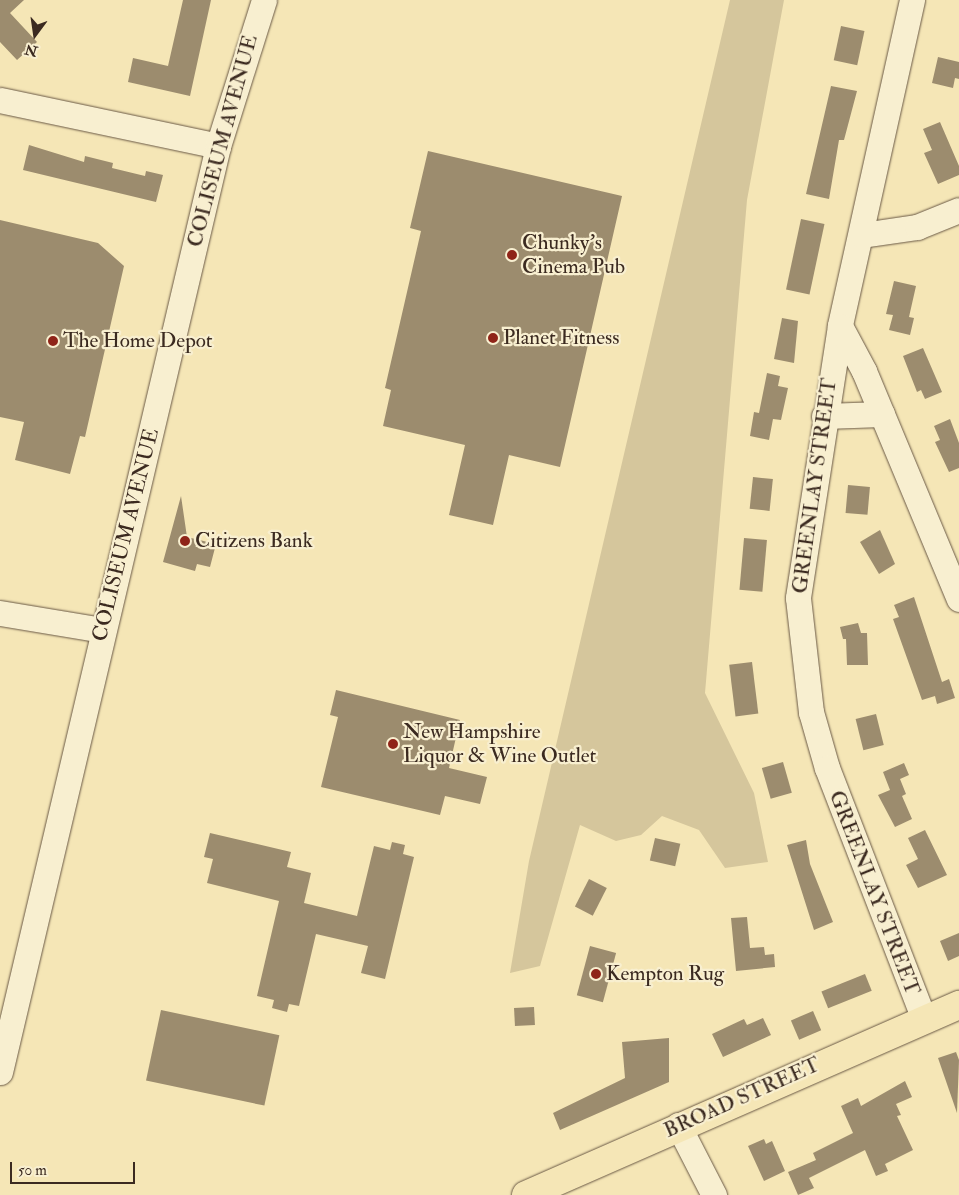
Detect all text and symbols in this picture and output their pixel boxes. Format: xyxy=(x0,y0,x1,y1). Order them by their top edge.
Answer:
north arrow xyxy=(10,10,60,60)
street label: COLISEUM AVENUE xyxy=(183,32,263,250)
text: N xyxy=(23,40,39,60)
place label: Chunky's Cinema Pub xyxy=(522,230,625,280)
marker: Chunky's Cinema Pub xyxy=(506,249,518,261)
place label: Planet Fitness xyxy=(503,325,619,351)
place label: The Home Depot xyxy=(63,328,213,354)
marker: Planet Fitness xyxy=(487,332,499,344)
marker: The Home Depot xyxy=(47,335,59,347)
street label: GREENLAY STREET xyxy=(787,377,843,595)
street label: COLISEUM AVENUE xyxy=(87,426,165,644)
place label: Citizens Bank xyxy=(195,528,313,554)
marker: Citizens Bank xyxy=(179,535,191,547)
place label: New Hampshire Liquor & Wine Outlet xyxy=(403,719,596,769)
marker: New Hampshire Liquor & Wine Outlet xyxy=(387,738,399,750)
street label: GREENLAY STREET xyxy=(823,787,925,999)
place label: Kempton Rug xyxy=(606,961,724,987)
marker: Kempton Rug xyxy=(590,968,602,980)
street label: BROAD STREET xyxy=(660,1052,824,1144)
scale bar xyxy=(12,1152,138,1184)
text: 50 m xyxy=(18,1161,47,1180)

